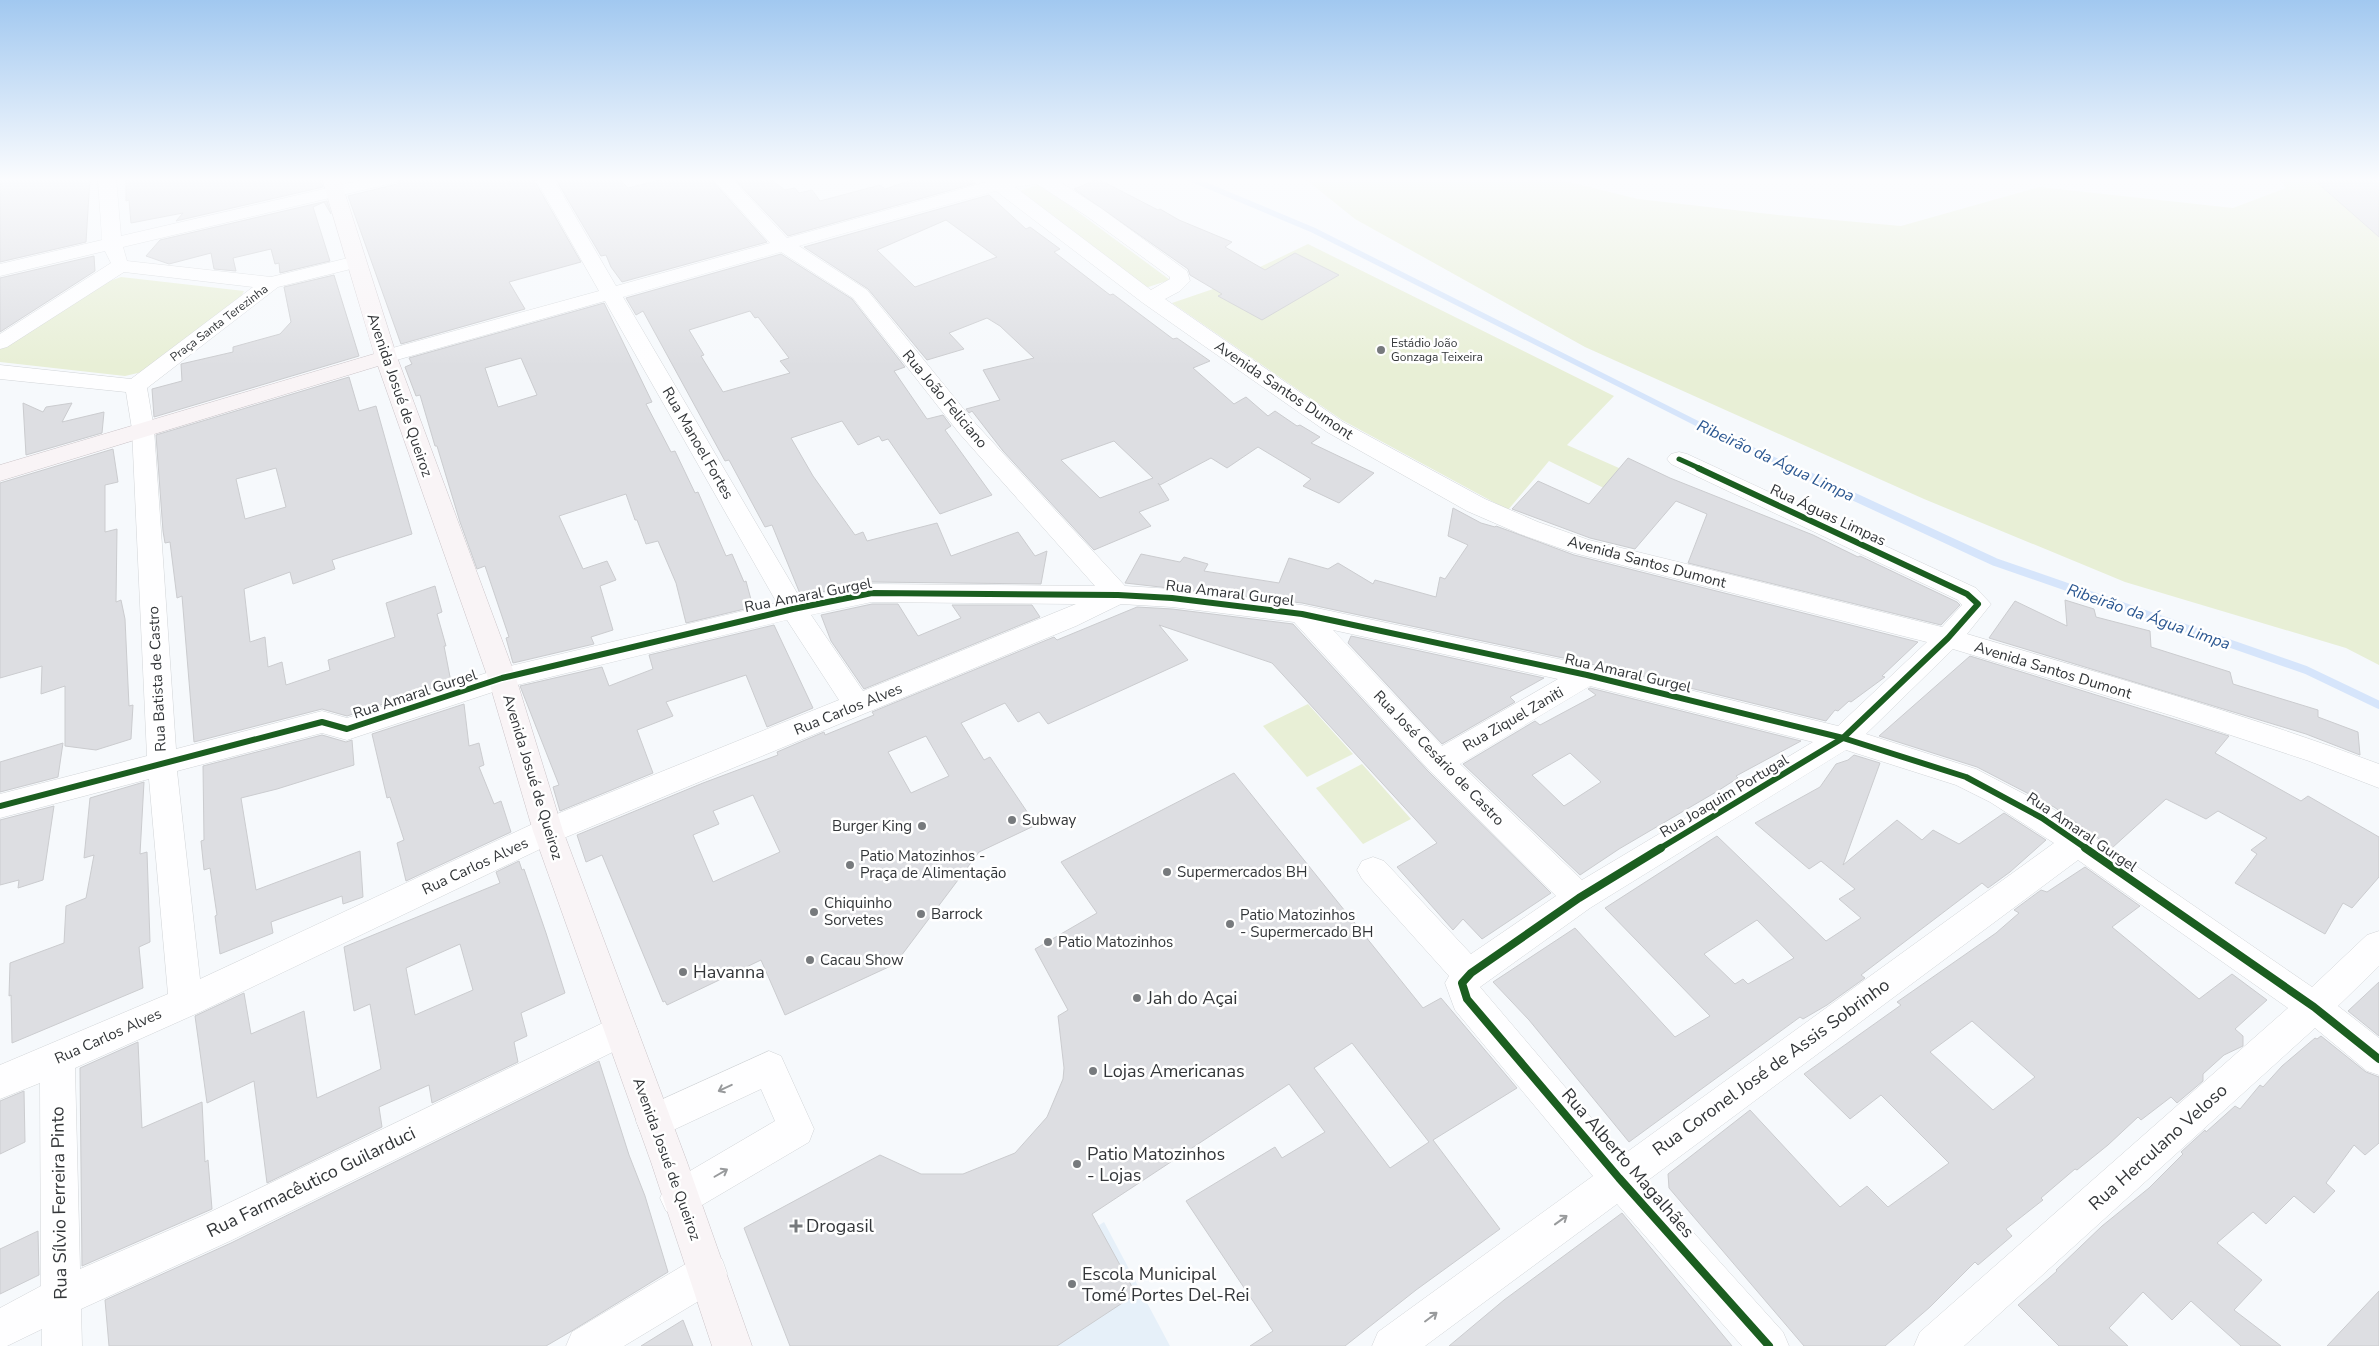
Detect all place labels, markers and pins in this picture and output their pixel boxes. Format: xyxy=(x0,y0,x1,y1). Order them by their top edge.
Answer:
place label: Estádio João Gonzaga Teixeira xyxy=(1391,335,1483,365)
marker: Estádio João Gonzaga Teixeira xyxy=(1375,344,1387,356)
place label: Subway xyxy=(1022,810,1077,830)
marker: Subway xyxy=(1006,814,1018,826)
place label: Burger King xyxy=(832,816,912,836)
marker: Burger King xyxy=(916,820,928,832)
place label: Patio Matozinhos - Praça de Alimentação xyxy=(860,846,1006,883)
marker: Patio Matozinhos - Praça de Alimentação xyxy=(844,859,856,871)
place label: Supermercados BH xyxy=(1177,862,1307,882)
marker: Supermercados BH xyxy=(1161,866,1173,878)
place label: Chiquinho Sorvetes xyxy=(824,893,892,930)
place label: Barrock xyxy=(931,904,983,924)
place label: Patio Matozinhos - Supermercado BH xyxy=(1240,905,1373,942)
marker: Chiquinho Sorvetes xyxy=(808,906,820,918)
marker: Barrock xyxy=(915,908,927,920)
marker: Patio Matozinhos - Supermercado BH xyxy=(1224,918,1236,930)
place label: Patio Matozinhos xyxy=(1058,932,1173,952)
marker: Patio Matozinhos xyxy=(1042,936,1054,948)
place label: Cacau Show xyxy=(820,950,904,970)
marker: Cacau Show xyxy=(804,954,816,966)
place label: Havanna xyxy=(693,960,765,984)
marker: Havanna xyxy=(677,966,689,978)
place label: Jah do Açai xyxy=(1146,986,1237,1010)
marker: Jah do Açai xyxy=(1131,992,1143,1004)
place label: Lojas Americanas xyxy=(1103,1059,1245,1083)
marker: Lojas Americanas xyxy=(1087,1065,1099,1077)
place label: Patio Matozinhos - Lojas xyxy=(1087,1142,1225,1187)
marker: Patio Matozinhos - Lojas xyxy=(1071,1158,1083,1170)
place label: Drogasil xyxy=(806,1214,875,1238)
marker: Drogasil xyxy=(790,1220,802,1232)
place label: Escola Municipal Tomé Portes Del-Rei xyxy=(1082,1262,1249,1307)
marker: Escola Municipal Tomé Portes Del-Rei xyxy=(1066,1278,1078,1290)

